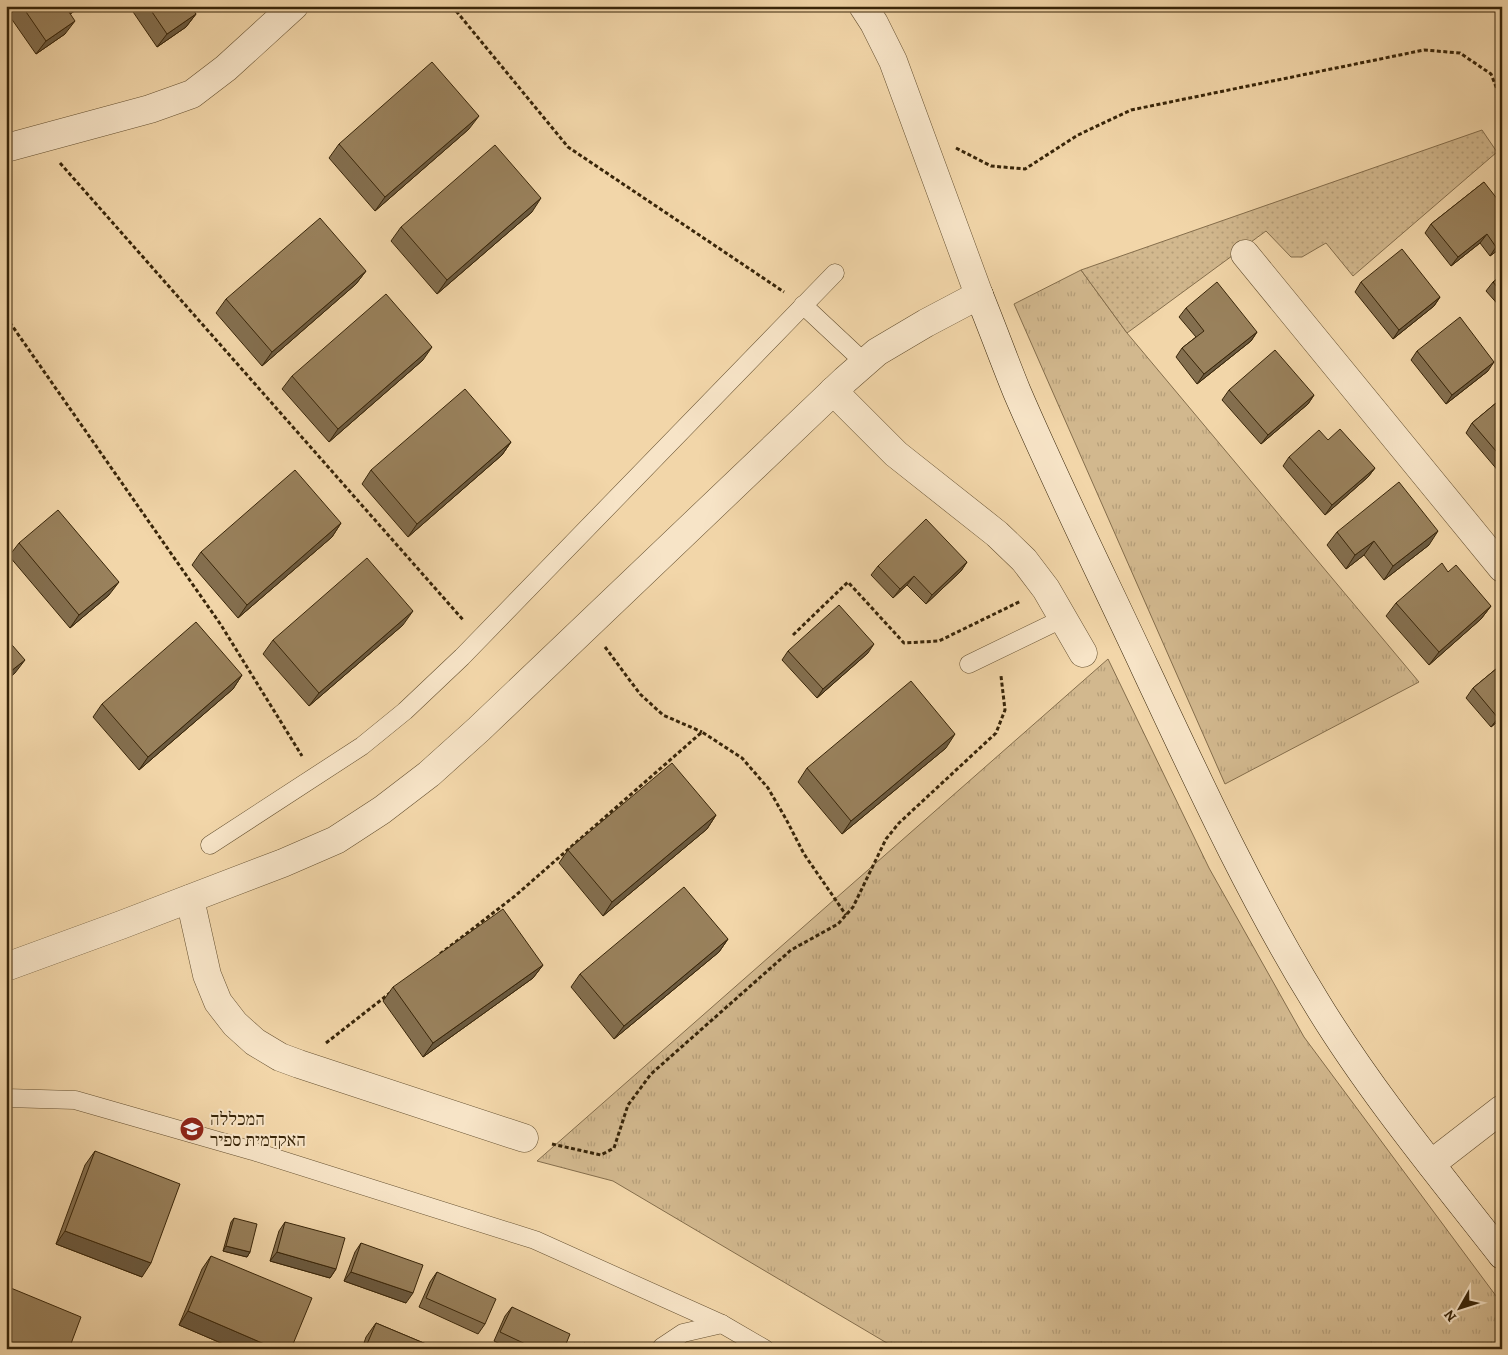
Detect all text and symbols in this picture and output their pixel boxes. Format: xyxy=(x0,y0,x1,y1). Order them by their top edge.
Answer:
place label: המכללה האקדמית ספיר xyxy=(210,1107,306,1152)
school or university icon: המכללה האקדמית ספיר xyxy=(179,1116,205,1142)
north arrow xyxy=(1436,1282,1486,1332)
text: N xyxy=(1440,1306,1461,1326)

